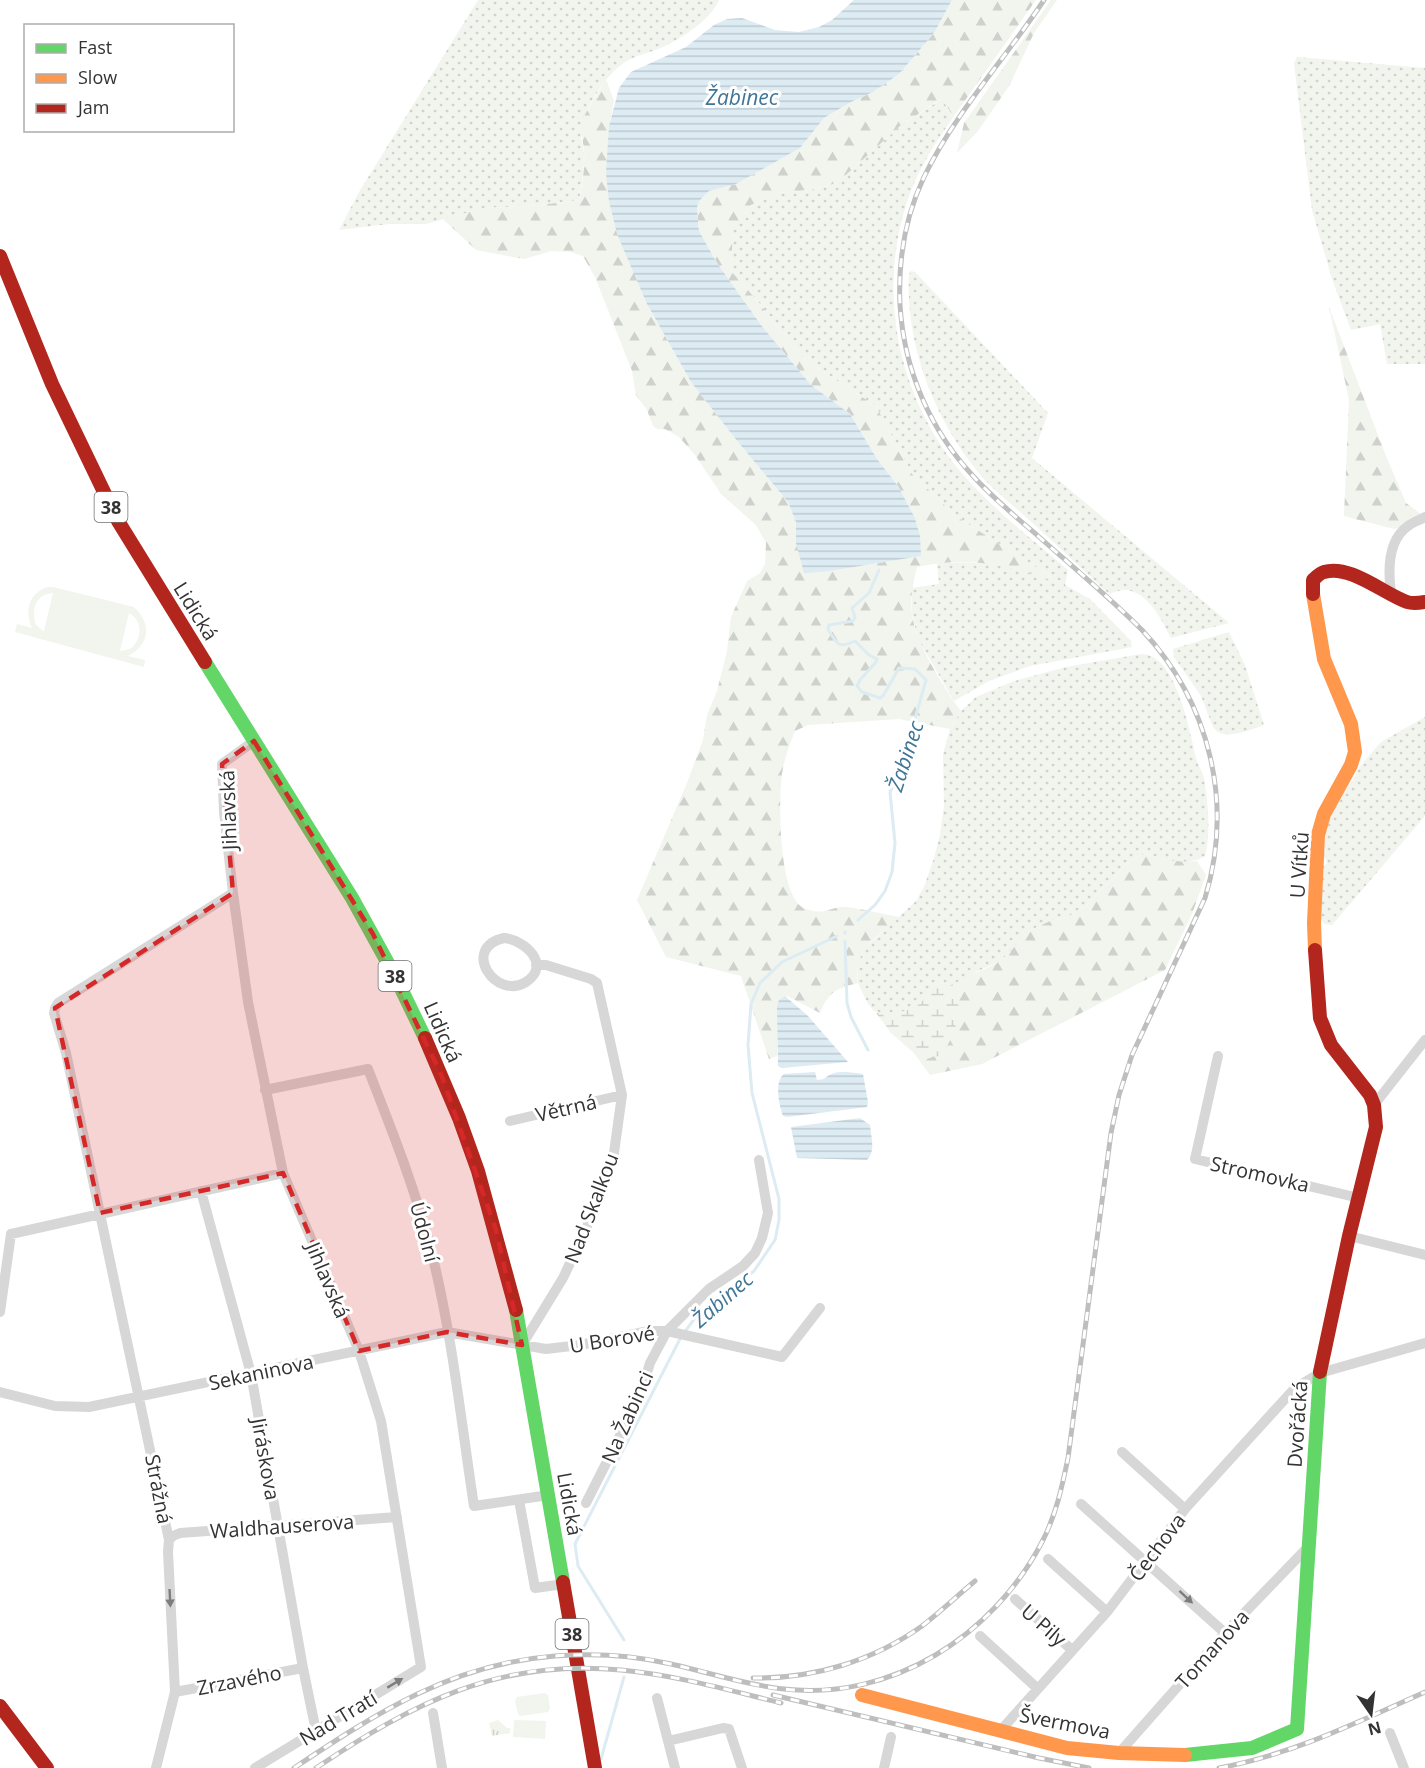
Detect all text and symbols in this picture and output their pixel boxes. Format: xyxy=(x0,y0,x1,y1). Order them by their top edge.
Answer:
legend xyxy=(24,24,234,132)
text: Fast xyxy=(78,35,112,59)
text: Slow xyxy=(78,65,117,89)
water label: Žabinec xyxy=(705,83,779,111)
text: Jam xyxy=(76,95,110,119)
road number: 38 xyxy=(94,492,128,522)
street label: Lidická xyxy=(168,577,224,645)
water label: Žabinec xyxy=(880,717,930,796)
street label: Jihlavská xyxy=(213,770,243,852)
street label: U Vítků xyxy=(1283,831,1315,899)
road number: 38 xyxy=(378,961,412,991)
street label: Lidická xyxy=(418,997,468,1067)
street label: Větrná xyxy=(533,1088,599,1128)
street label: Nad Skalkou xyxy=(558,1149,624,1267)
street label: Stromovka xyxy=(1208,1150,1312,1198)
street label: Údolní xyxy=(404,1199,446,1266)
street label: Jihlavská xyxy=(299,1236,356,1322)
water label: Žabinec xyxy=(685,1264,759,1334)
street label: U Borové xyxy=(567,1319,657,1359)
street label: Sekaninova xyxy=(206,1348,316,1396)
street label: Na Žabinci xyxy=(595,1367,659,1467)
street label: Dvořácká xyxy=(1280,1380,1314,1468)
street label: Jiráskova xyxy=(245,1414,286,1502)
street label: Strážná xyxy=(139,1452,179,1526)
street label: Lidická xyxy=(551,1470,589,1538)
street label: Waldhauserova xyxy=(209,1507,355,1545)
street label: Čechova xyxy=(1123,1507,1191,1587)
one-way arrow xyxy=(166,1589,175,1608)
one-way arrow xyxy=(1178,1590,1192,1604)
street label: U Pily xyxy=(1016,1598,1073,1653)
street label: Tomanova xyxy=(1169,1604,1255,1694)
road number: 38 xyxy=(556,1619,588,1649)
street label: Zrzavého xyxy=(194,1659,284,1701)
one-way arrow xyxy=(387,1678,403,1689)
street label: Nad Tratí xyxy=(294,1684,383,1752)
north arrow xyxy=(1341,1684,1401,1744)
street label: Švermova xyxy=(1017,1701,1113,1745)
text: N xyxy=(1366,1716,1384,1741)

